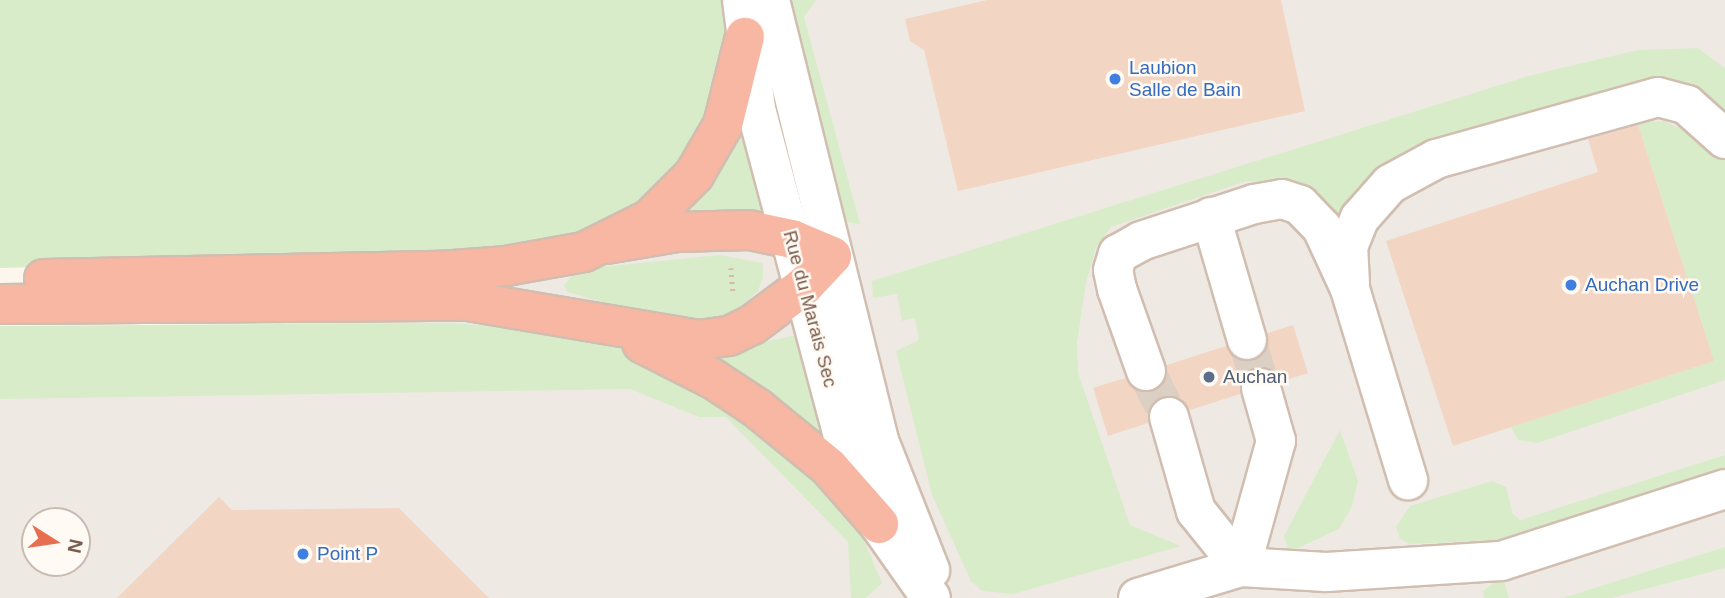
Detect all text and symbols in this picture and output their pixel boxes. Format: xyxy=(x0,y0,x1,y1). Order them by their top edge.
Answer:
place label: Laubion Salle de Bain xyxy=(1129,57,1241,101)
marker: Laubion Salle de Bain xyxy=(1107,71,1123,87)
street label: Rue du Marais Sec xyxy=(778,228,842,390)
place label: Auchan Drive xyxy=(1585,274,1699,296)
marker: Auchan Drive xyxy=(1563,277,1579,293)
place label: Auchan xyxy=(1223,366,1287,388)
marker: Auchan xyxy=(1201,369,1217,385)
north arrow xyxy=(21,507,91,577)
text: N xyxy=(63,537,87,555)
place label: Point P xyxy=(317,543,378,565)
marker: Point P xyxy=(295,546,311,562)

